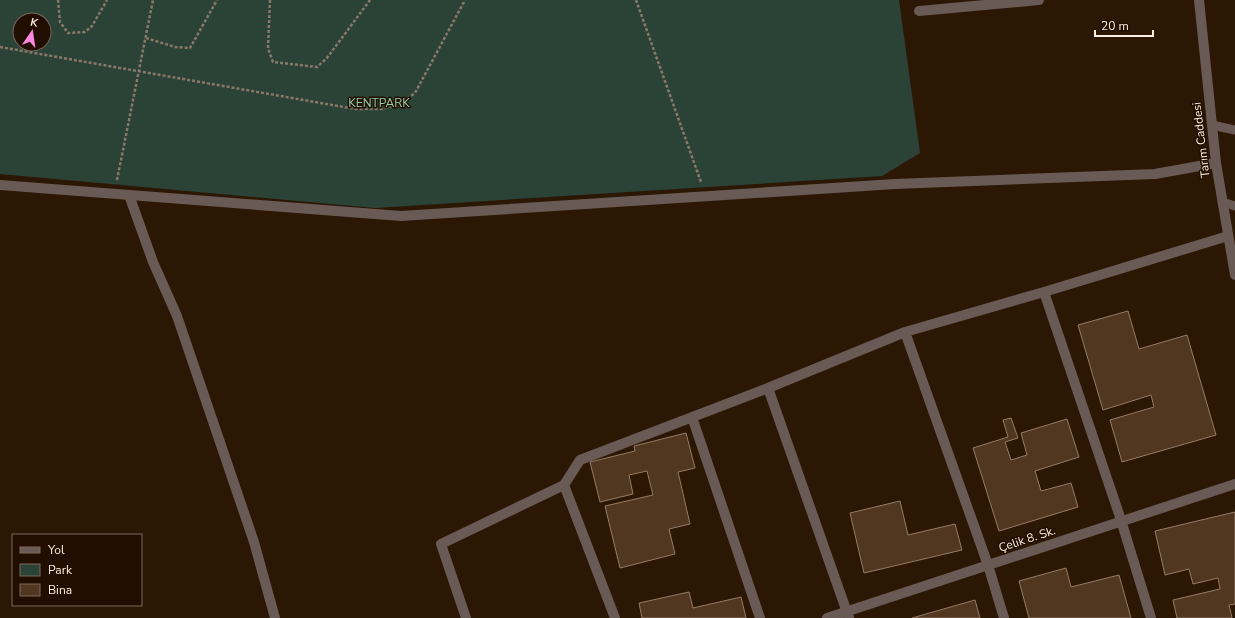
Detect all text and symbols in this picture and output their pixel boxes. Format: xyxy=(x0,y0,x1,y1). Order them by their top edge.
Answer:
north arrow xyxy=(12,12,52,52)
scale bar xyxy=(1095,12,1153,38)
text: K xyxy=(29,15,40,31)
text: 20 m xyxy=(1101,18,1129,34)
park label: KENTPARK xyxy=(348,95,410,111)
street label: Tarım Caddesi xyxy=(1188,101,1214,179)
street label: Çelik 8. Sk. xyxy=(997,522,1057,556)
legend xyxy=(12,534,142,606)
text: Yol xyxy=(47,542,65,558)
text: Park xyxy=(48,562,73,578)
text: Bina xyxy=(48,582,72,598)

